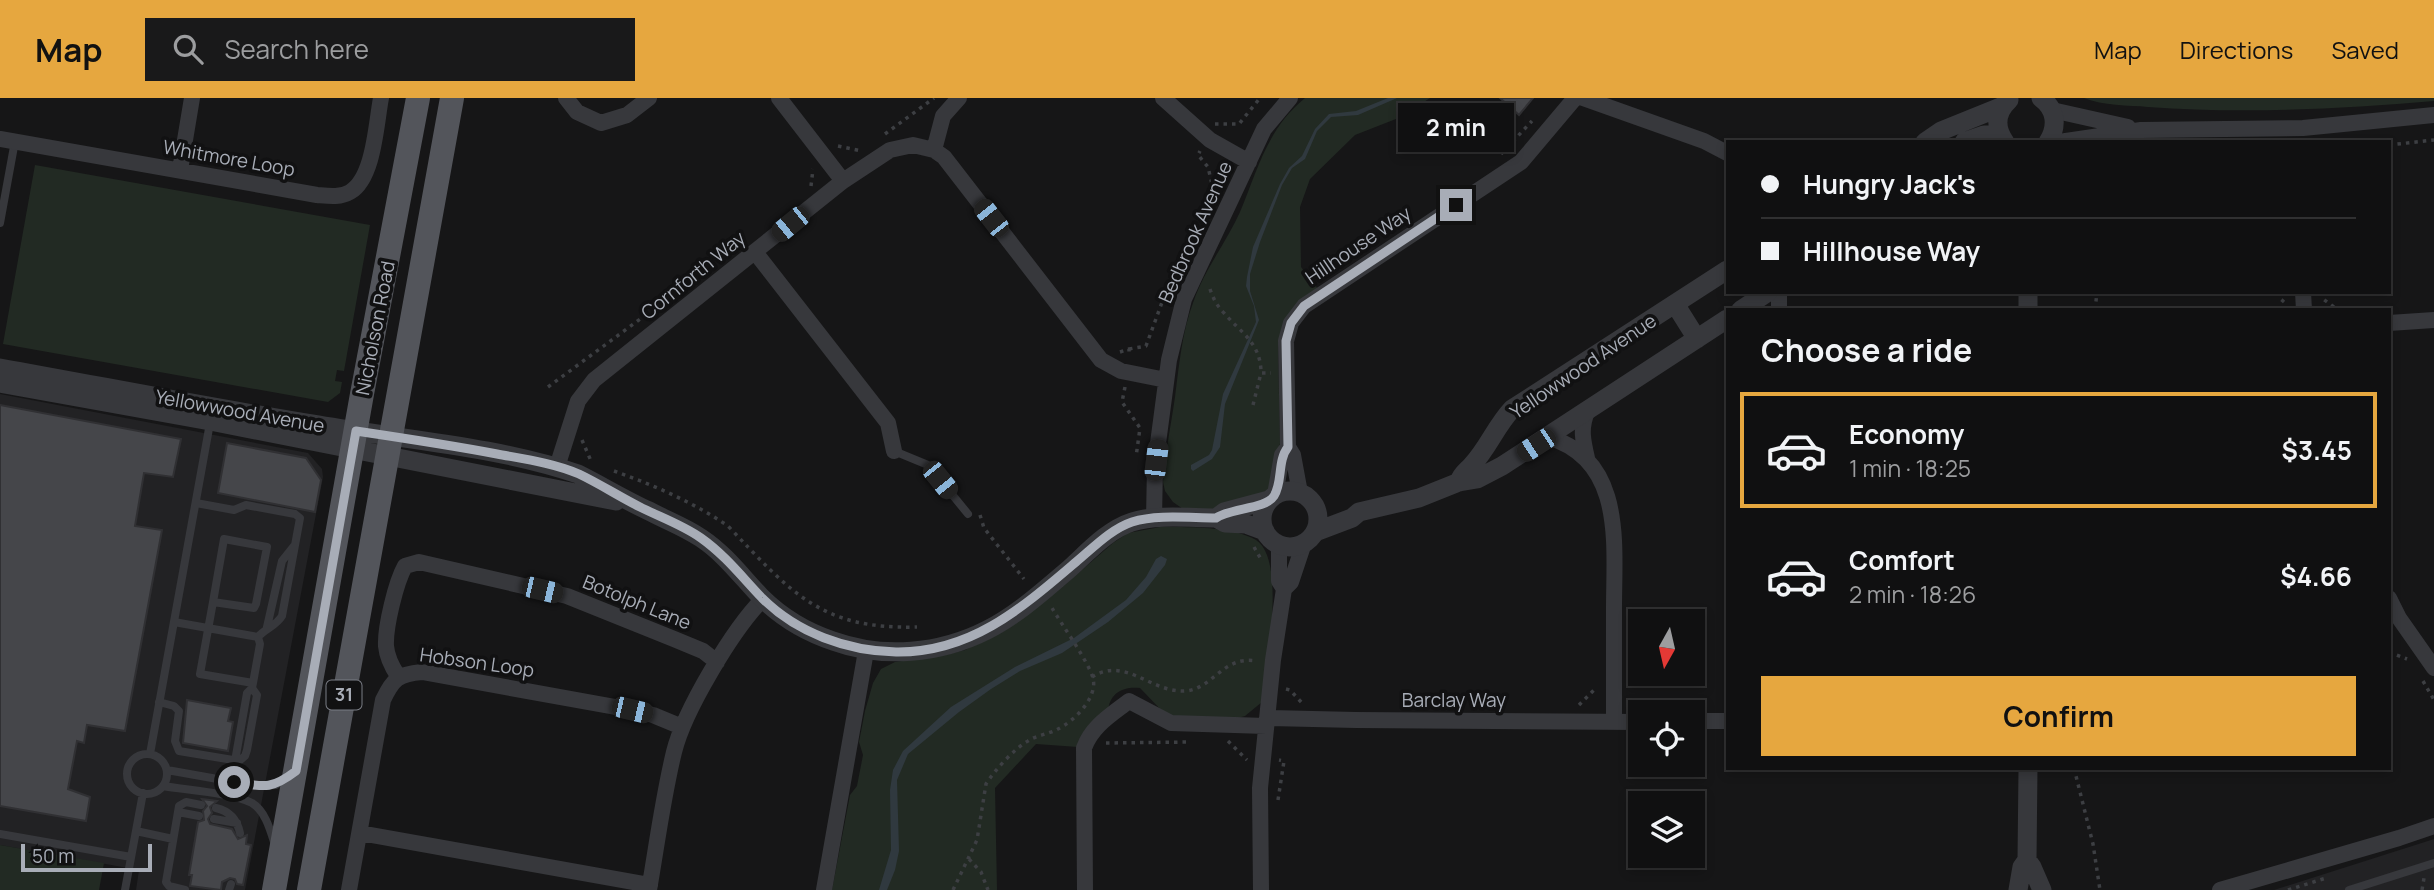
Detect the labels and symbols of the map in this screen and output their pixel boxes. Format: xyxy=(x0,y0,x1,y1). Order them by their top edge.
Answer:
callout: 2 min xyxy=(1398,104,1514,153)
street label: Whitmore Loop xyxy=(161,134,297,182)
street label: Bedbrook Avenue xyxy=(1152,157,1238,307)
route end xyxy=(1440,189,1472,221)
car xyxy=(970,195,1013,241)
street label: Hillhouse Way xyxy=(1300,200,1416,290)
car xyxy=(768,203,813,245)
street label: Cornforth Way xyxy=(635,225,751,325)
street label: Nicholson Road xyxy=(349,259,401,397)
street label: Yellowwood Avenue xyxy=(1505,307,1661,425)
street label: Yellowwood Avenue xyxy=(153,383,327,439)
car xyxy=(1513,425,1560,465)
car xyxy=(1144,438,1169,482)
car xyxy=(919,457,962,503)
street label: Botolph Lane xyxy=(579,568,695,636)
car xyxy=(520,575,565,605)
north arrow xyxy=(1628,609,1704,686)
street label: Hobson Loop xyxy=(418,641,536,683)
road number: 31 xyxy=(326,680,362,710)
street label: Barclay Way xyxy=(1402,687,1506,713)
car xyxy=(610,695,655,725)
route start xyxy=(218,766,250,798)
scale bar xyxy=(21,841,152,873)

